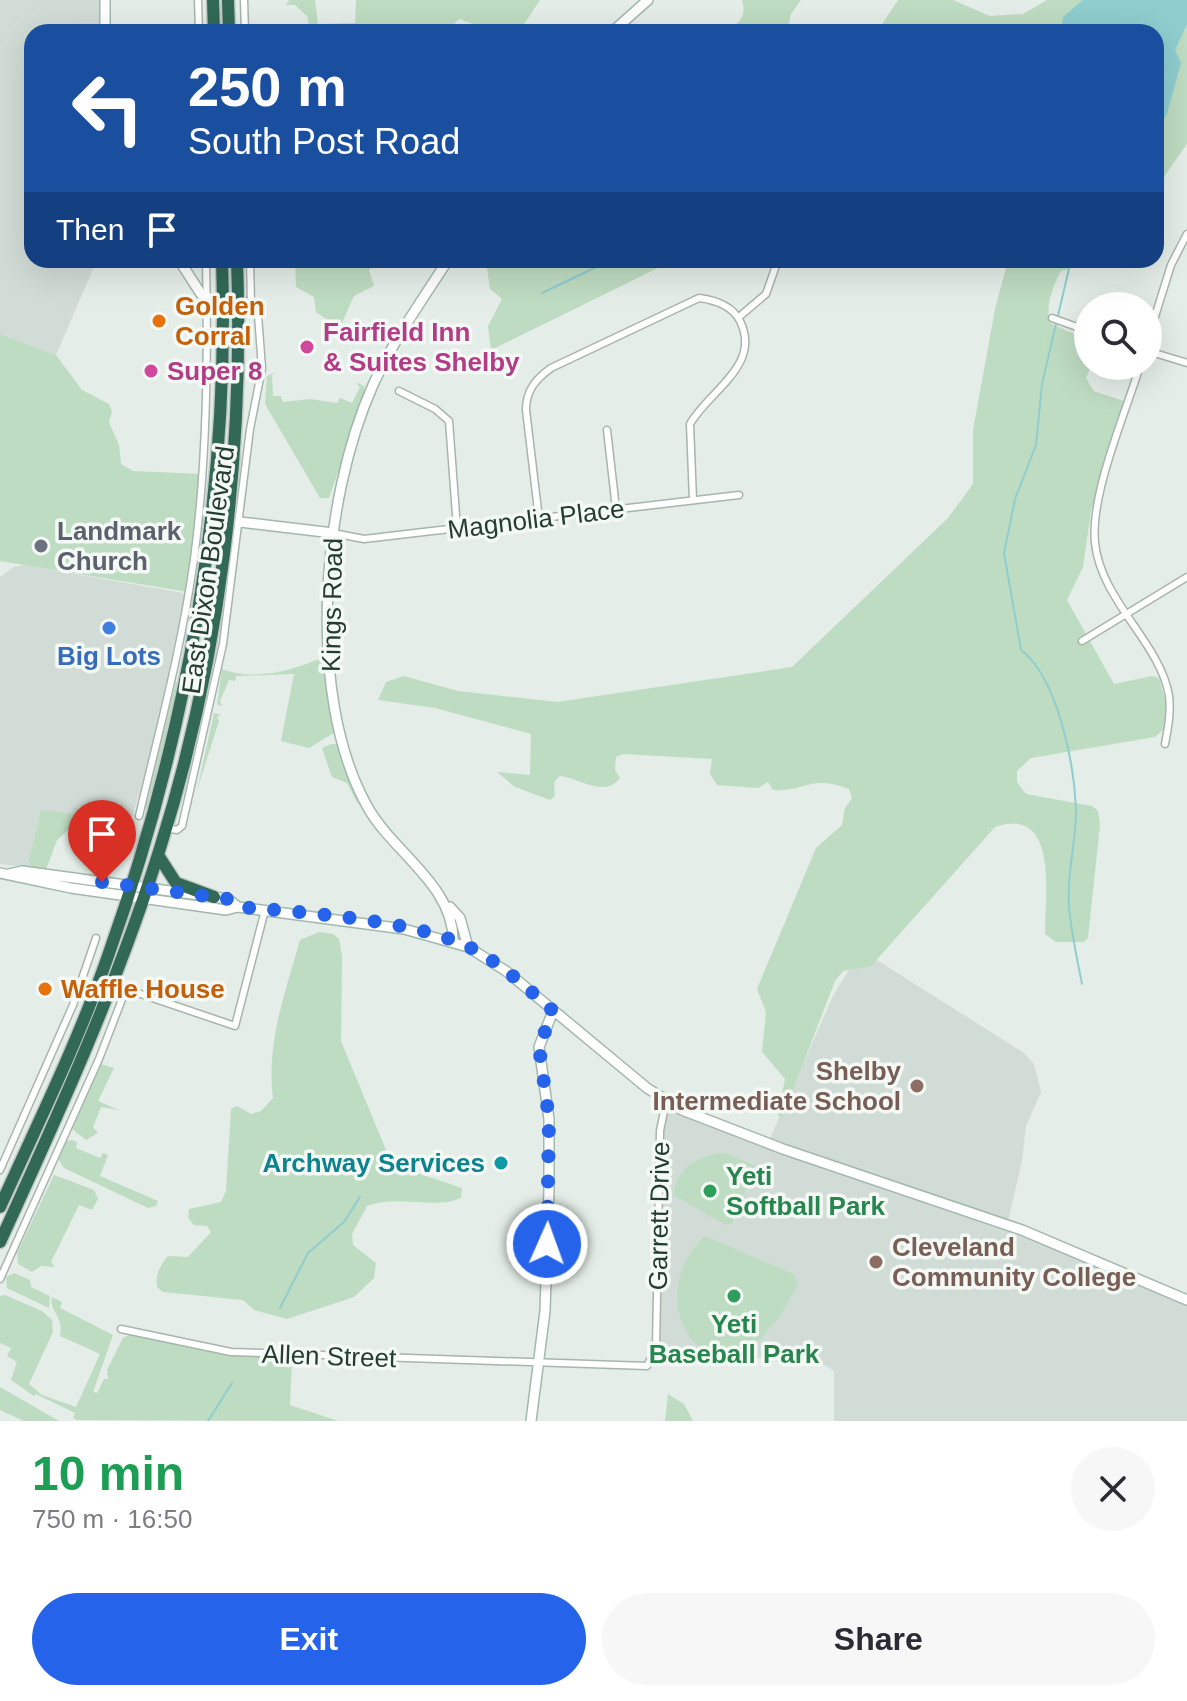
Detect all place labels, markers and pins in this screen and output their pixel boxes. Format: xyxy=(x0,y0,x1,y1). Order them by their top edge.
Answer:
place label: Golden Corral xyxy=(175,291,265,351)
marker: Golden Corral xyxy=(150,312,168,330)
place label: Fairfield Inn & Suites Shelby xyxy=(323,317,520,377)
marker: Fairfield Inn & Suites Shelby xyxy=(298,338,316,356)
place label: Super 8 xyxy=(167,356,262,386)
marker: Super 8 xyxy=(142,362,160,380)
place label: Landmark Church xyxy=(57,516,182,576)
marker: Landmark Church xyxy=(32,537,50,555)
marker: Big Lots xyxy=(100,619,118,637)
place label: Big Lots xyxy=(57,641,161,671)
pin xyxy=(68,800,136,882)
place label: Waffle House xyxy=(61,974,225,1004)
marker: Waffle House xyxy=(36,980,54,998)
place label: Shelby Intermediate School xyxy=(653,1056,902,1116)
marker: Shelby Intermediate School xyxy=(908,1077,926,1095)
place label: Archway Services xyxy=(262,1148,485,1178)
marker: Archway Services xyxy=(492,1154,510,1172)
place label: Yeti Softball Park xyxy=(726,1161,885,1221)
marker: Yeti Softball Park xyxy=(701,1182,719,1200)
place label: Cleveland Community College xyxy=(892,1232,1136,1292)
marker: Cleveland Community College xyxy=(867,1253,885,1271)
marker: Yeti Baseball Park xyxy=(725,1287,743,1305)
place label: Yeti Baseball Park xyxy=(649,1309,820,1369)

